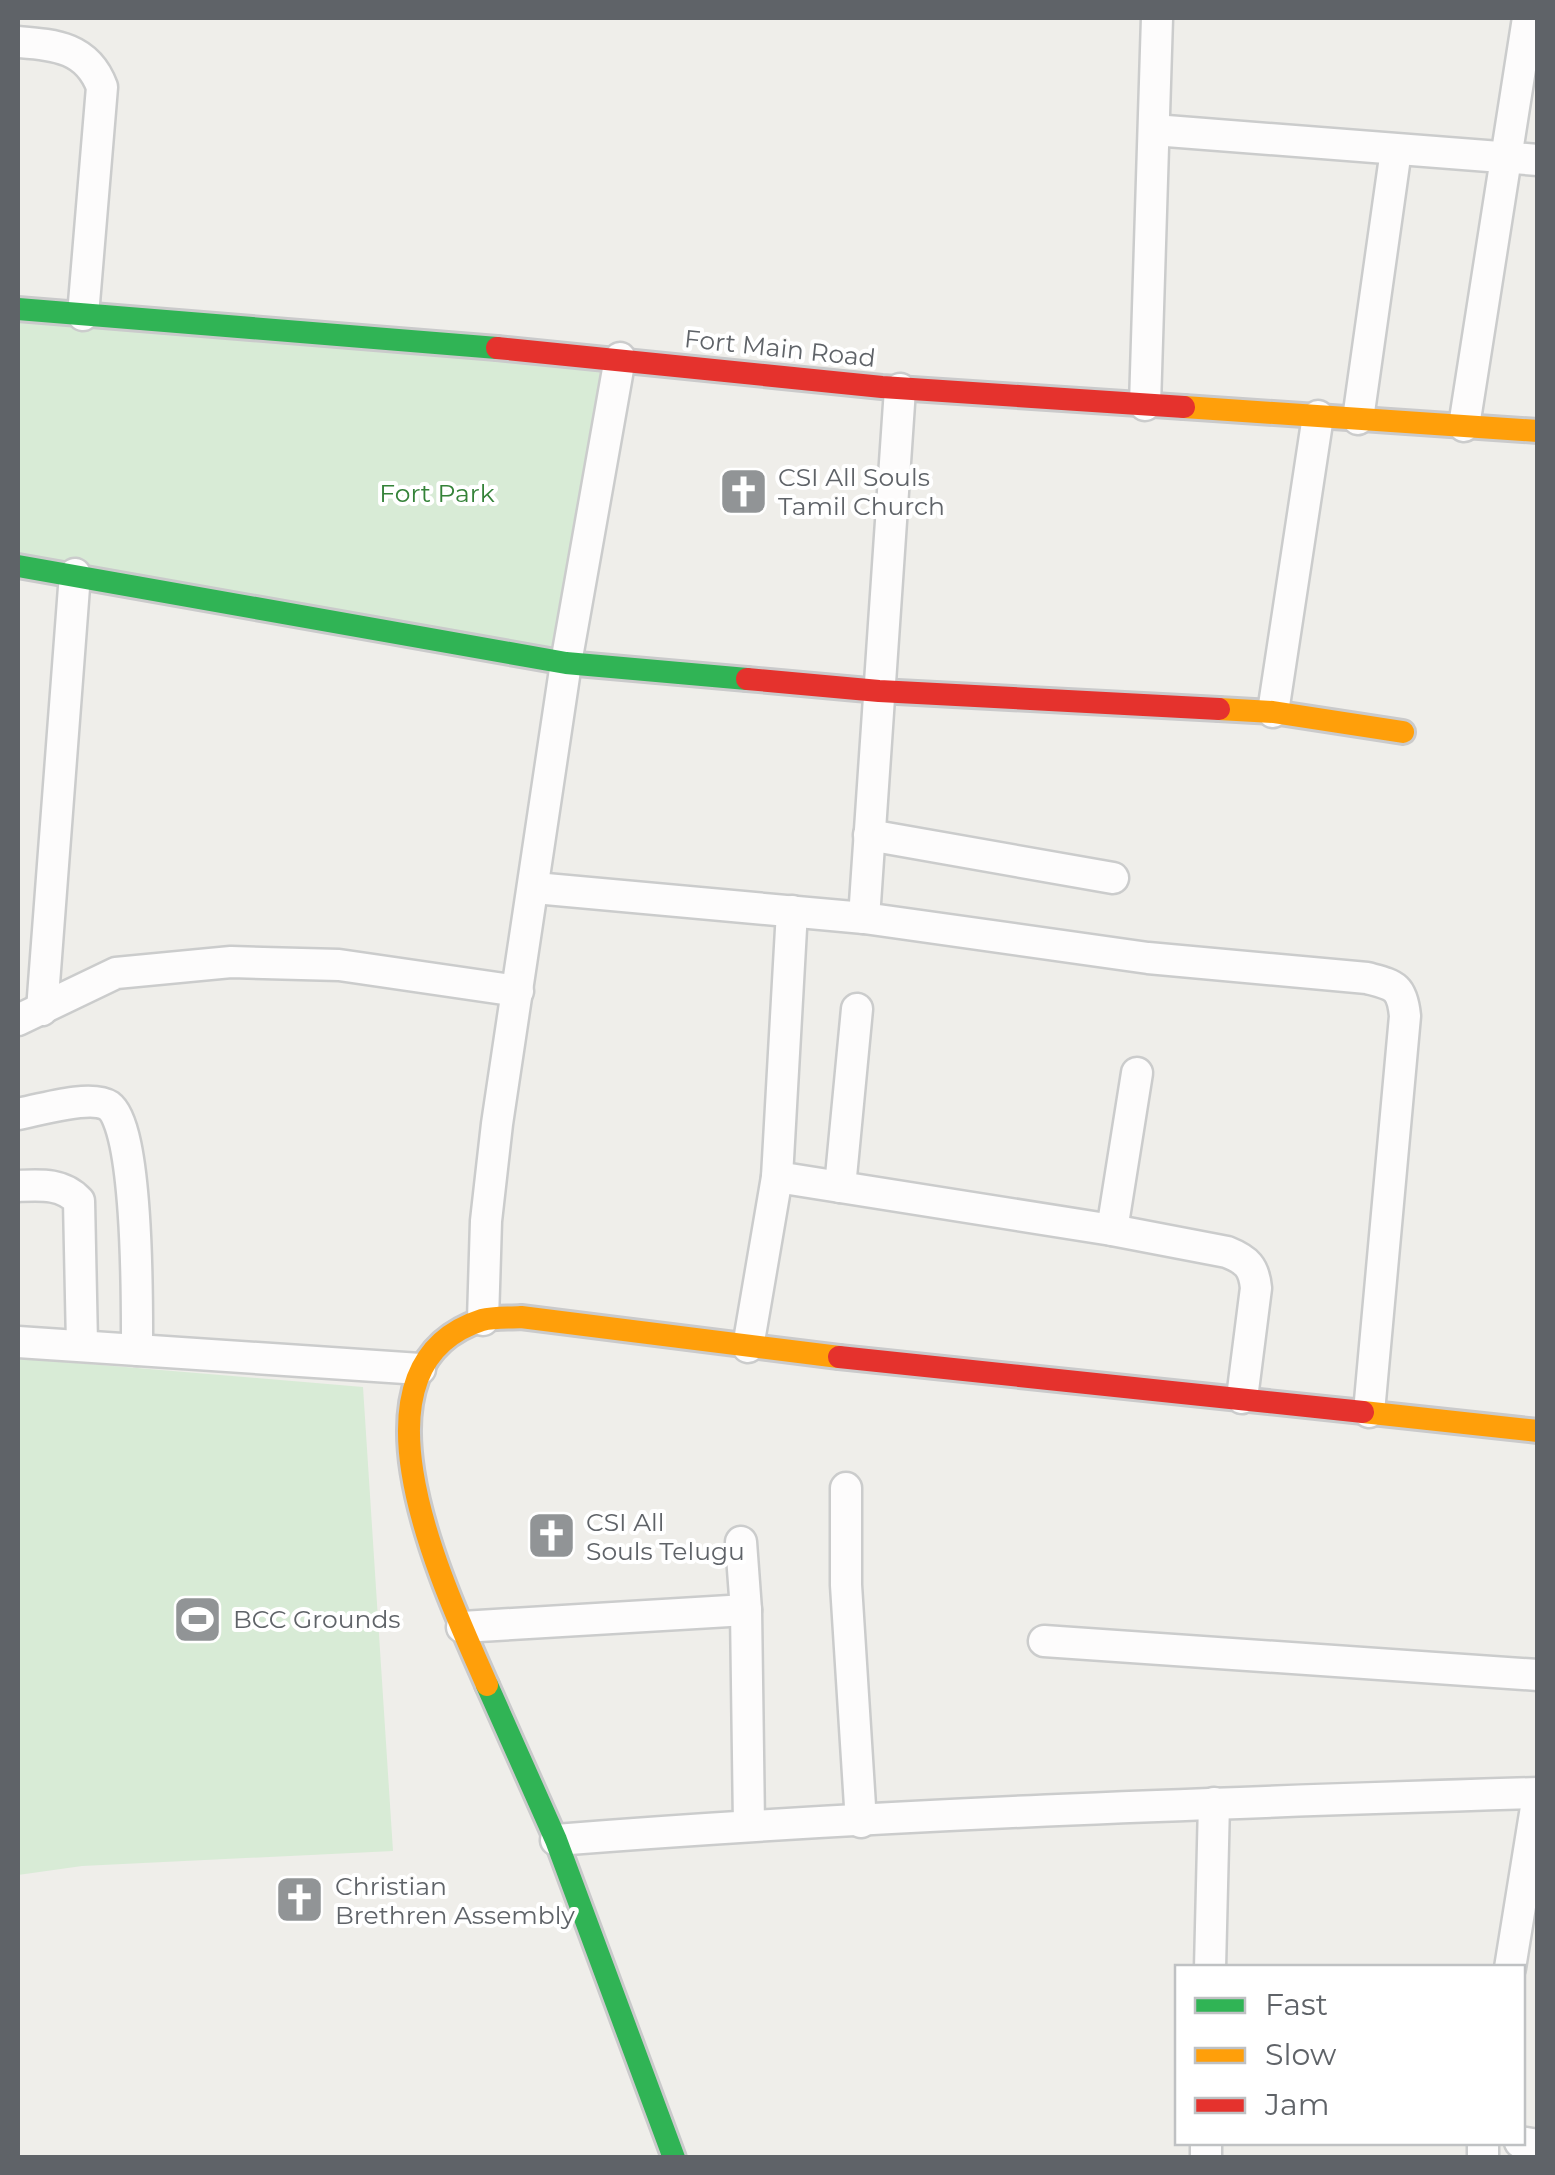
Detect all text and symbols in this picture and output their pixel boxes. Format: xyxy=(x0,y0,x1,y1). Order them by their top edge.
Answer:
street label: Fort Main Road xyxy=(683,323,877,373)
place label: CSI All Souls Tamil Church xyxy=(778,462,945,521)
church icon: CSI All Souls Tamil Church xyxy=(717,465,769,517)
park label: Fort Park xyxy=(379,478,495,508)
place label: CSI All Souls Telugu xyxy=(586,1507,745,1566)
church icon: CSI All Souls Telugu xyxy=(525,1510,577,1562)
sports icon: BCC Grounds xyxy=(172,1593,224,1645)
place label: BCC Grounds xyxy=(233,1604,401,1634)
place label: Christian Brethren Assembly xyxy=(335,1871,575,1930)
church icon: Christian Brethren Assembly xyxy=(274,1874,326,1926)
legend xyxy=(1175,1965,1525,2145)
text: Fast xyxy=(1265,1986,1328,2023)
text: Slow xyxy=(1265,2036,1337,2073)
text: Jam xyxy=(1264,2086,1330,2123)

